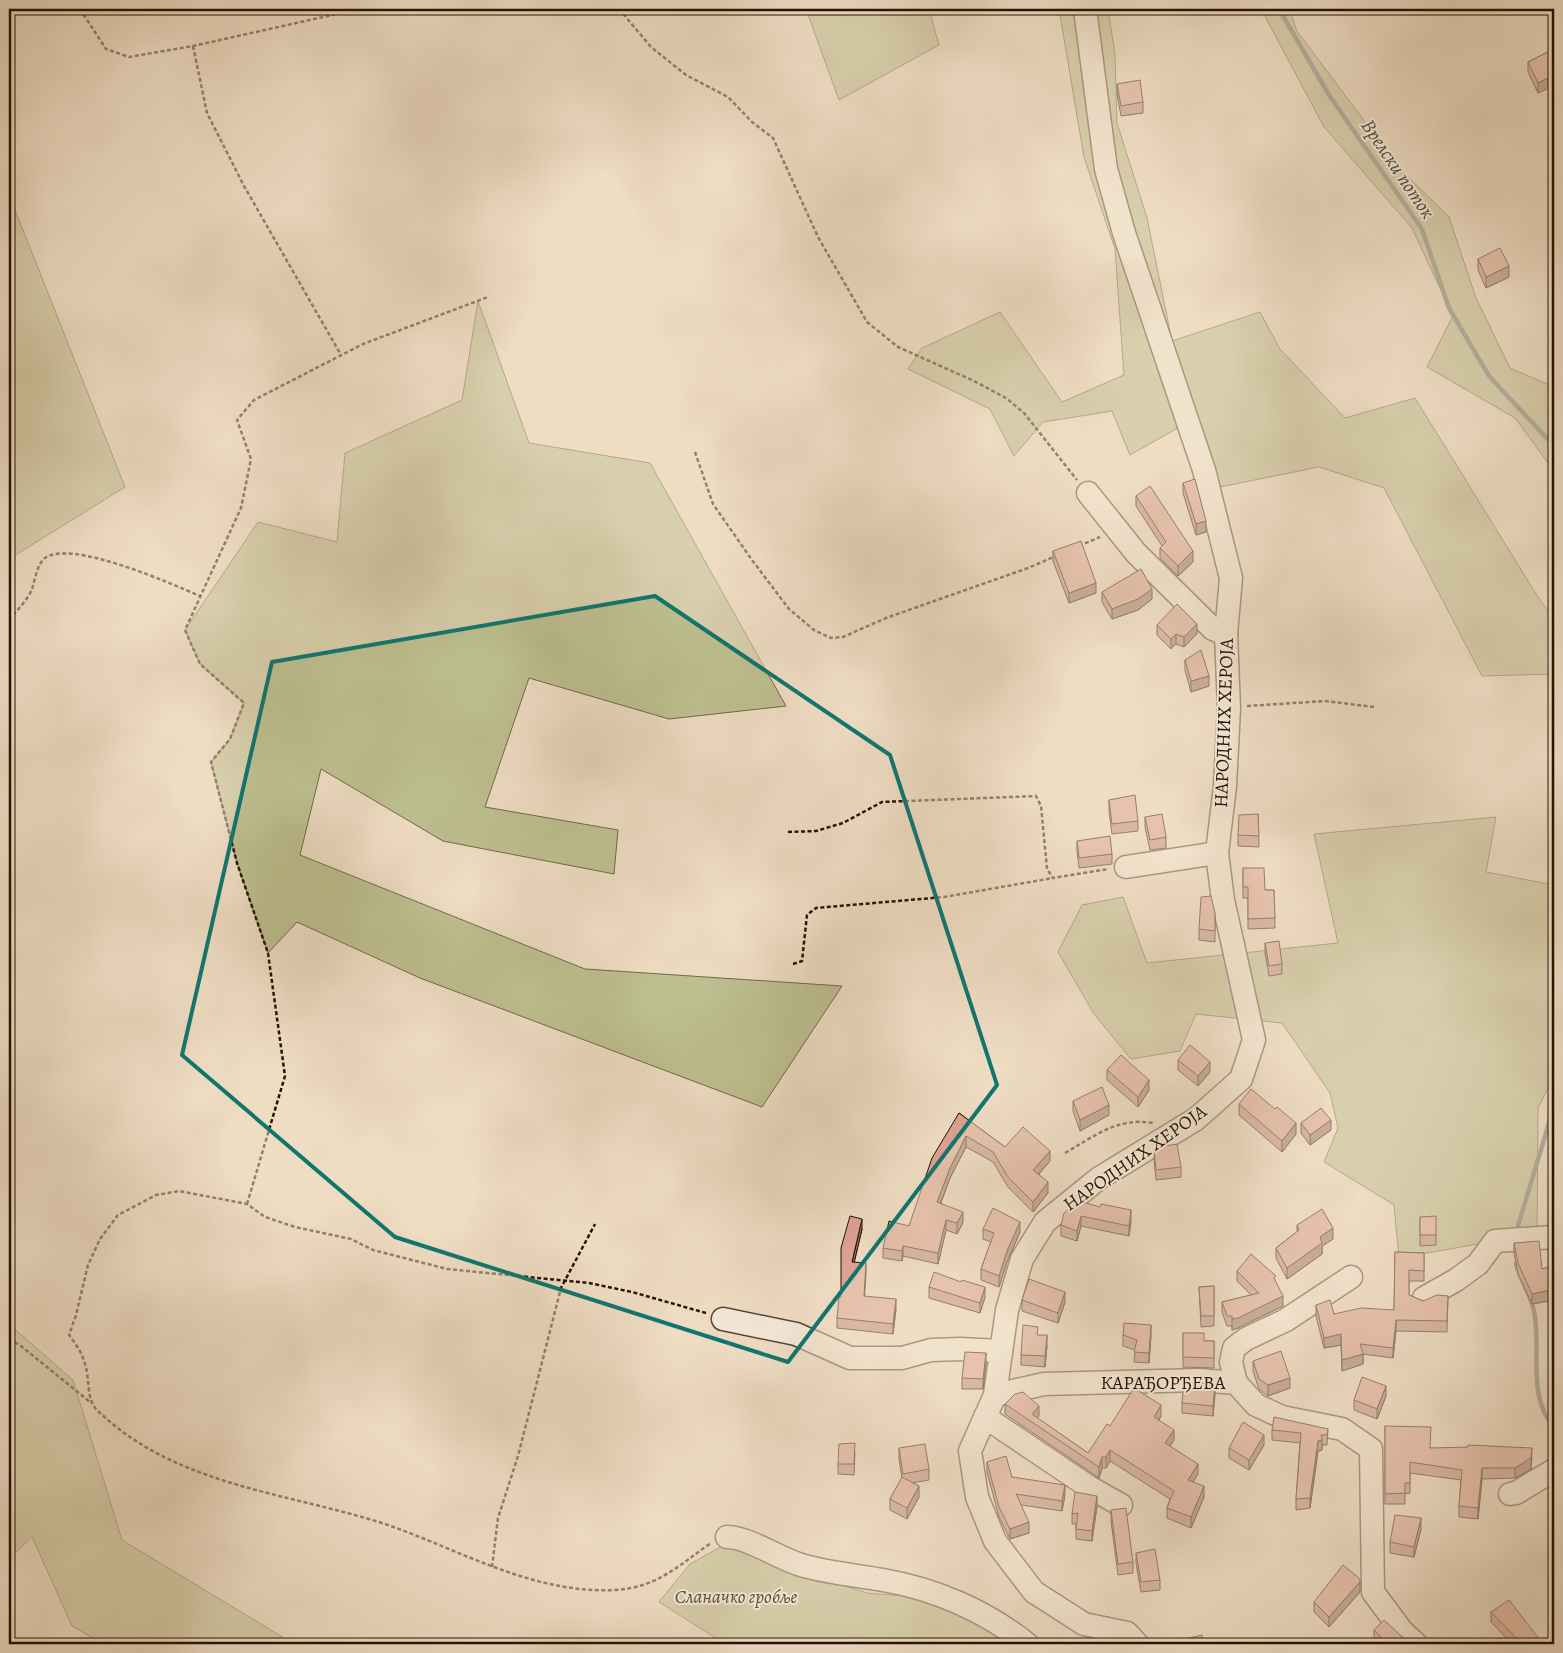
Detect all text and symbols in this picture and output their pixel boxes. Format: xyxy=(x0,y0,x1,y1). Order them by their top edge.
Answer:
water label: Врелски поток xyxy=(1355,114,1441,224)
street label: НАРОДНИХ ХЕРОЈА xyxy=(1208,637,1240,808)
street label: НАРОДНИХ ХЕРОЈА xyxy=(1058,1098,1213,1217)
street label: КАРАЂОРЂЕВА xyxy=(1100,1370,1226,1396)
park label: Сланачко гробље xyxy=(675,1584,797,1610)

